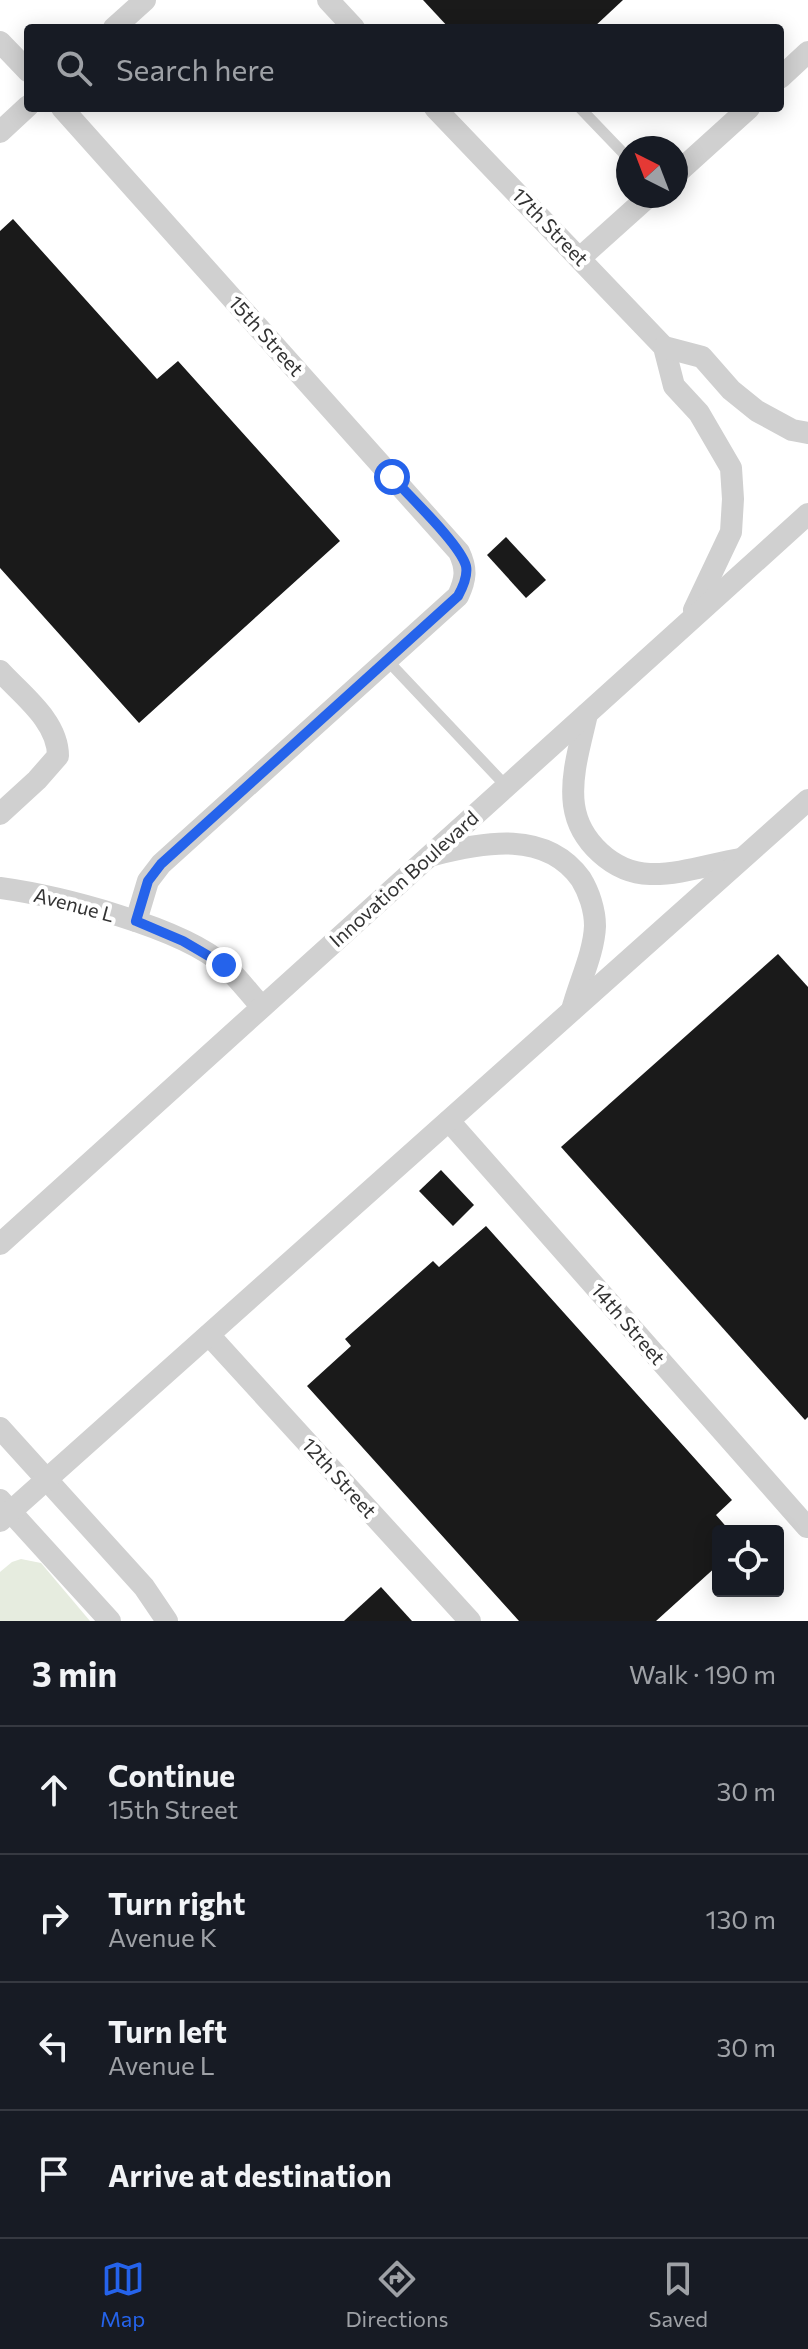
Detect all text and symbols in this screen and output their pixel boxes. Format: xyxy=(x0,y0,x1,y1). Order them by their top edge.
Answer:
search box xyxy=(24,24,784,112)
icon: search xyxy=(52,46,96,90)
text: Search here xyxy=(116,50,275,87)
north arrow xyxy=(616,136,688,208)
street label: 17th Street xyxy=(508,182,594,270)
street label: 15th Street xyxy=(224,290,309,381)
route start xyxy=(374,459,410,495)
street label: Innovation Boulevard xyxy=(324,805,483,952)
street label: Avenue L xyxy=(32,882,117,926)
route end xyxy=(206,947,242,983)
street label: 14th Street xyxy=(587,1278,671,1369)
street label: 12th Street xyxy=(297,1432,382,1522)
map controls xyxy=(712,1525,784,1597)
button: locate xyxy=(712,1525,784,1597)
text: 3 min xyxy=(32,1652,117,1694)
text: Walk · 190 m xyxy=(629,1658,776,1689)
text: Continue xyxy=(108,1756,235,1793)
icon: ahead xyxy=(32,1768,76,1812)
text: 30 m xyxy=(717,1775,776,1806)
text: 15th Street xyxy=(108,1793,238,1824)
text: Turn right xyxy=(108,1884,245,1921)
icon: right xyxy=(32,1896,76,1940)
text: 130 m xyxy=(705,1903,776,1934)
text: Avenue K xyxy=(108,1921,217,1952)
text: Turn left xyxy=(108,2012,227,2049)
icon: left xyxy=(32,2024,76,2068)
text: 30 m xyxy=(717,2031,776,2062)
text: Avenue L xyxy=(108,2049,215,2080)
icon: arrive xyxy=(32,2152,76,2196)
text: Arrive at destination xyxy=(108,2156,392,2193)
tab: Map xyxy=(100,2257,145,2332)
tab: Directions xyxy=(345,2257,449,2332)
tab: Saved xyxy=(649,2257,708,2332)

